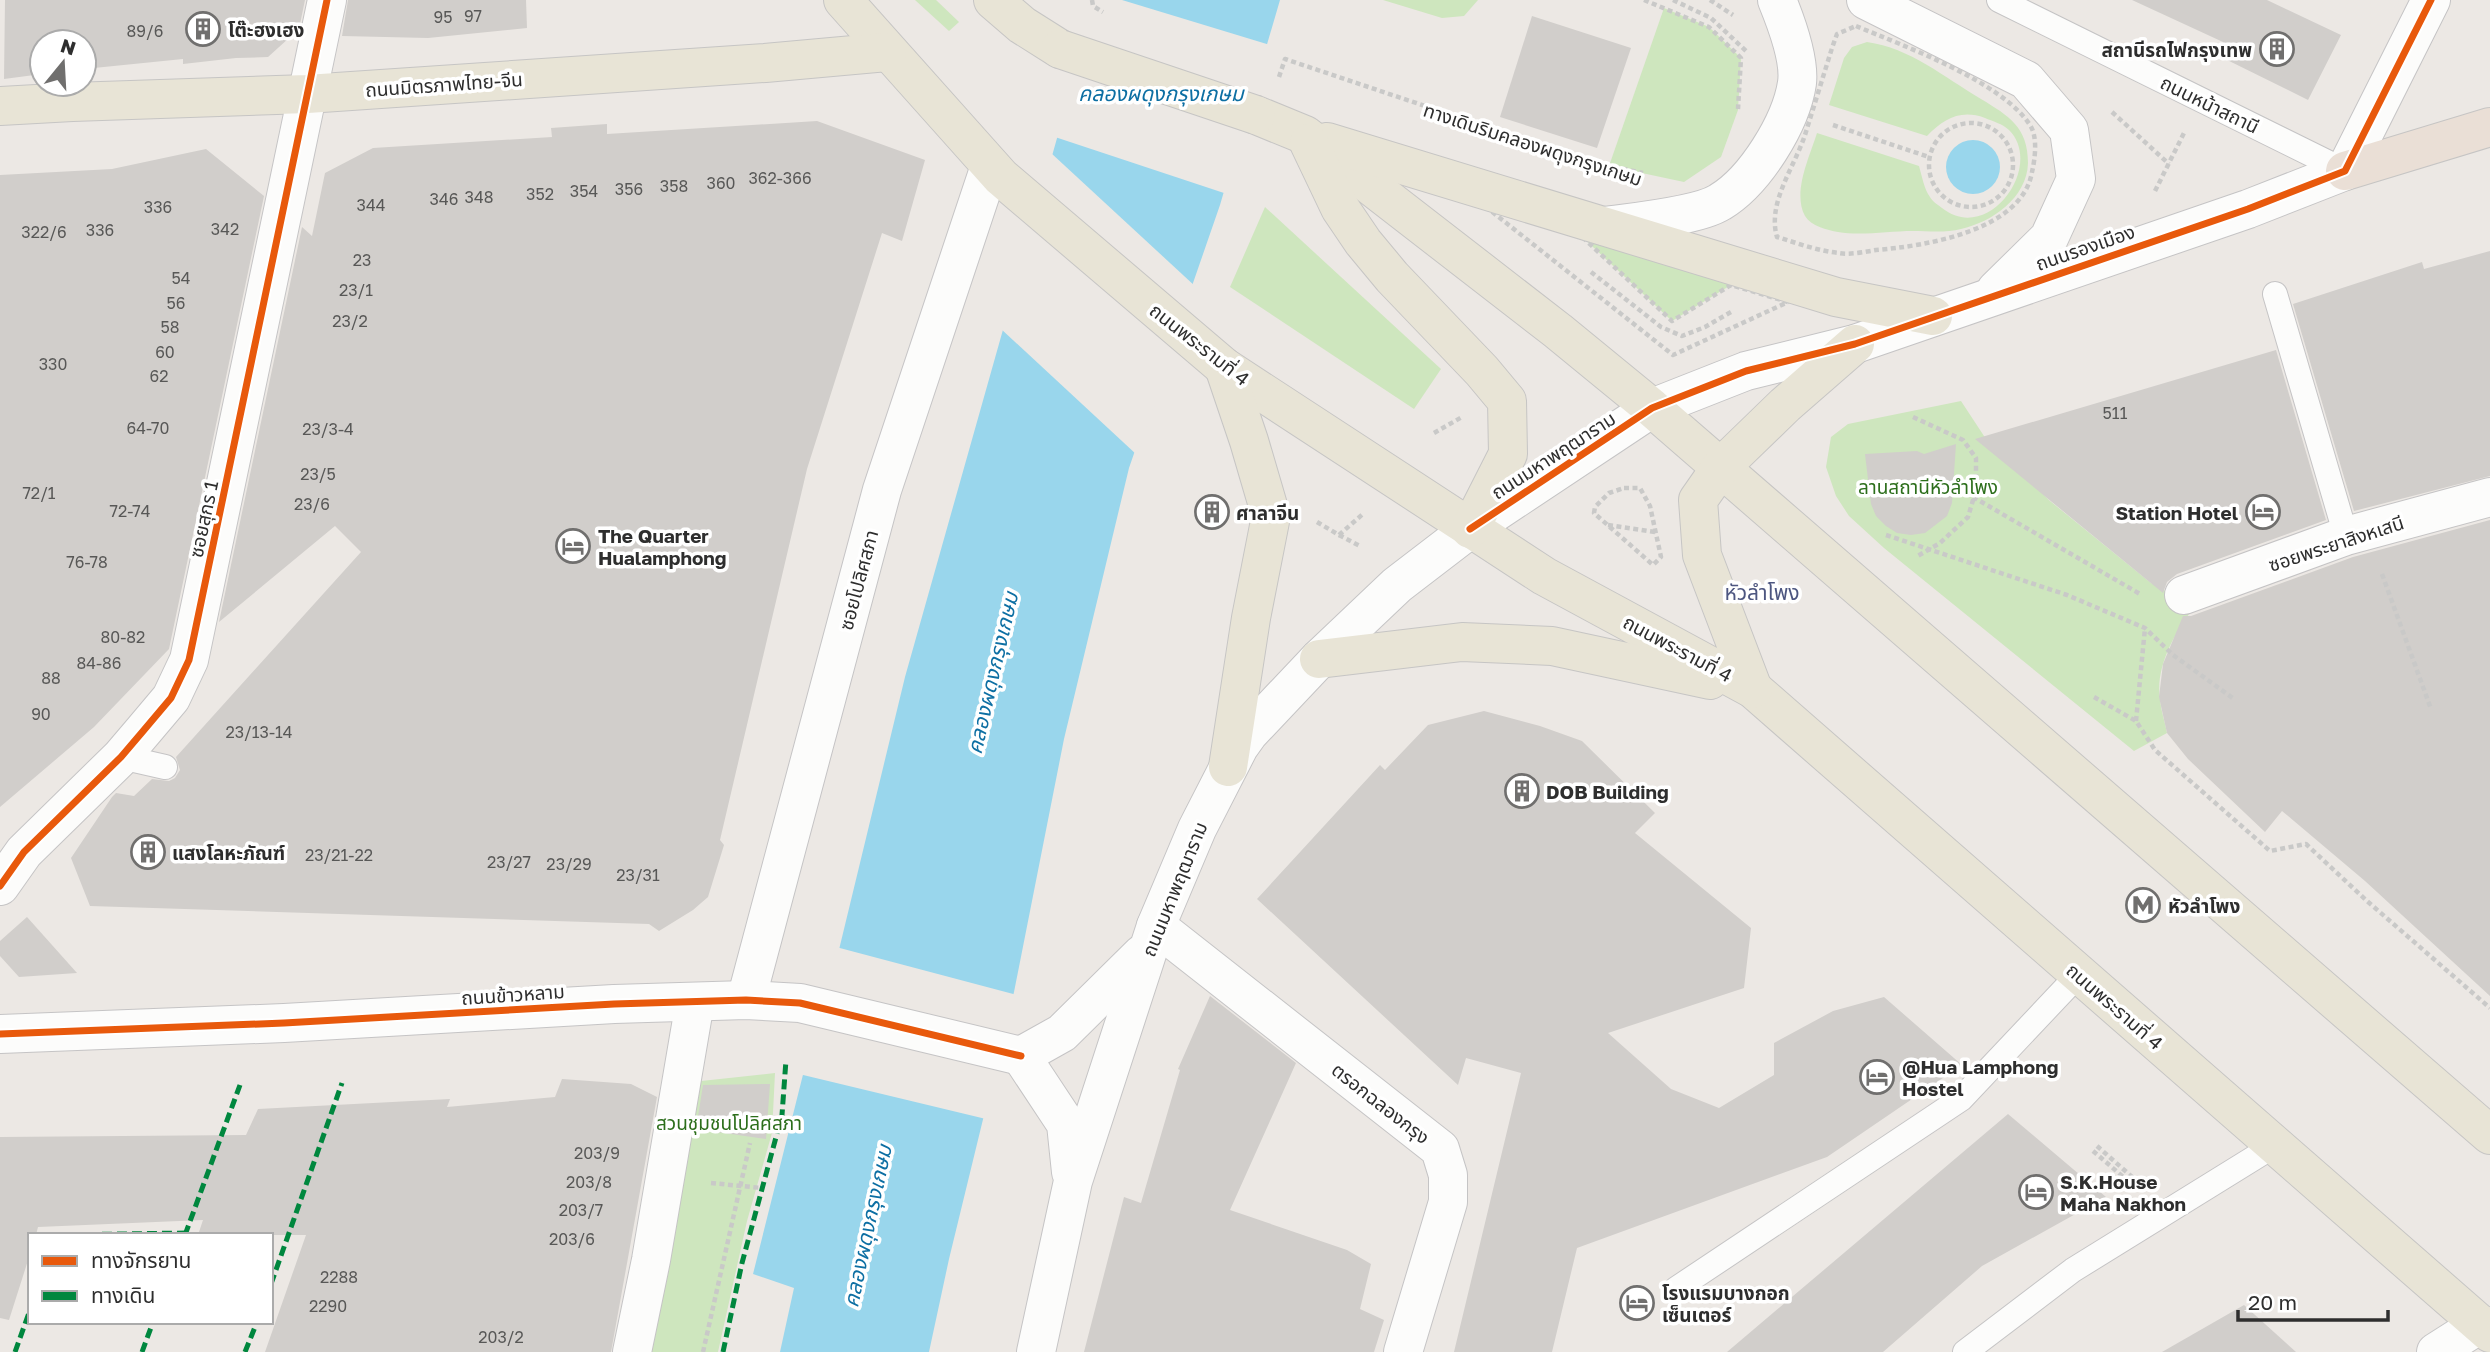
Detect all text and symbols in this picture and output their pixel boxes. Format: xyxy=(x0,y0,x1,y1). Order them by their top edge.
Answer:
house number: 97 xyxy=(464,6,482,26)
house number: 95 xyxy=(434,7,452,27)
building icon: โต๊ะฮงเฮง xyxy=(184,10,222,48)
place label: โต๊ะฮงเฮง xyxy=(228,18,305,41)
house number: 89/6 xyxy=(127,21,163,41)
north arrow xyxy=(28,28,98,98)
building icon: สถานีรถไฟกรุงเทพ xyxy=(2258,30,2296,68)
text: N xyxy=(58,33,79,60)
place label: สถานีรถไฟกรุงเทพ xyxy=(2101,38,2252,62)
street label: ถนนมิตรภาพไทย-จีน xyxy=(365,67,523,101)
street label: ถนนหน้าสถานี xyxy=(2157,70,2263,138)
water label: คลองผดุงกรุงเกษม xyxy=(1078,80,1246,107)
street label: ทางเดินริมคลองผดุงกรุงเกษม xyxy=(1420,98,1645,191)
house number: 362-366 xyxy=(748,168,812,188)
house number: 360 xyxy=(707,173,735,193)
house number: 358 xyxy=(660,176,688,196)
house number: 356 xyxy=(615,179,643,199)
house number: 354 xyxy=(570,181,598,201)
house number: 352 xyxy=(526,184,554,204)
house number: 348 xyxy=(465,187,493,207)
house number: 346 xyxy=(430,189,458,209)
house number: 344 xyxy=(357,195,385,215)
house number: 336 xyxy=(144,197,172,217)
house number: 342 xyxy=(211,219,239,239)
street label: ถนนรองเมือง xyxy=(2032,219,2138,275)
house number: 336 xyxy=(86,220,114,240)
house number: 322/6 xyxy=(21,222,67,242)
house number: 23 xyxy=(353,250,371,270)
house number: 54 xyxy=(171,268,191,288)
house number: 23/1 xyxy=(339,280,373,300)
house number: 56 xyxy=(167,293,185,313)
street label: ถนนพระรามที่ 4 xyxy=(1146,297,1255,390)
house number: 23/2 xyxy=(332,311,368,331)
house number: 58 xyxy=(160,317,180,337)
house number: 60 xyxy=(155,342,175,362)
house number: 330 xyxy=(39,354,67,374)
house number: 62 xyxy=(150,366,168,386)
house number: 511 xyxy=(2103,403,2128,423)
street label: ถนนมหาพฤฒาราม xyxy=(1487,406,1619,504)
house number: 64-70 xyxy=(127,418,169,438)
house number: 23/3-4 xyxy=(302,419,354,439)
house number: 23/5 xyxy=(300,464,336,484)
park label: ลานสถานีหัวลำโพง xyxy=(1858,475,1998,498)
street label: ซอยสุกร 1 xyxy=(184,478,223,560)
house number: 72/1 xyxy=(22,483,56,503)
building icon: ศาลาจีน xyxy=(1193,493,1231,531)
hotel icon: Station Hotel xyxy=(2244,493,2282,531)
house number: 23/6 xyxy=(294,494,330,514)
house number: 72-74 xyxy=(109,501,151,521)
place label: ศาลาจีน xyxy=(1236,501,1299,524)
place label: Station Hotel xyxy=(2115,501,2238,524)
street label: ซอยพระยาสิงหเสนี xyxy=(2265,510,2407,576)
place label: The Quarter Hualamphong xyxy=(598,524,727,569)
hotel icon: The Quarter Hualamphong xyxy=(554,527,592,565)
street label: ซอยโปลิศสภา xyxy=(834,527,882,633)
house number: 76-78 xyxy=(66,552,108,572)
district label: หัวลำโพง xyxy=(1724,579,1800,605)
water label: คลองผดุงกรุงเกษม xyxy=(961,587,1025,757)
street label: ถนนพระรามที่ 4 xyxy=(1620,609,1737,686)
house number: 80-82 xyxy=(101,627,145,647)
house number: 84-86 xyxy=(76,653,122,673)
house number: 88 xyxy=(41,668,61,688)
house number: 90 xyxy=(31,704,51,724)
house number: 23/13-14 xyxy=(225,722,293,742)
building icon: DOB Building xyxy=(1503,772,1541,810)
place label: DOB Building xyxy=(1546,780,1669,803)
street label: ถนนมหาพฤฒาราม xyxy=(1136,818,1212,960)
building icon: แสงโลหะภัณฑ์ xyxy=(129,833,167,871)
place label: แสงโลหะภัณฑ์ xyxy=(172,841,285,864)
house number: 23/21-22 xyxy=(305,845,373,865)
house number: 23/27 xyxy=(487,852,531,872)
house number: 23/29 xyxy=(546,854,592,874)
house number: 23/31 xyxy=(616,865,660,885)
metro station icon: หัวลำโพง xyxy=(2124,886,2162,924)
place label: หัวลำโพง xyxy=(2168,894,2240,917)
street label: ถนนพระรามที่ 4 xyxy=(2062,957,2169,1054)
street label: ถนนข้าวหลาม xyxy=(461,979,565,1009)
place label: @Hua Lamphong Hostel xyxy=(1902,1055,2058,1100)
street label: ตรอกฉลองกรุง xyxy=(1327,1058,1435,1149)
hotel icon: @Hua Lamphong Hostel xyxy=(1858,1058,1896,1096)
park label: สวนชุมชนโปลิศสภา xyxy=(656,1111,802,1135)
water label: คลองผดุงกรุงเกษม xyxy=(837,1140,898,1310)
house number: 203/9 xyxy=(574,1143,620,1163)
place label: S.K.House Maha Nakhon xyxy=(2060,1170,2186,1215)
house number: 203/8 xyxy=(566,1172,612,1192)
hotel icon: S.K.House Maha Nakhon xyxy=(2017,1173,2055,1211)
house number: 203/7 xyxy=(559,1200,603,1220)
house number: 203/6 xyxy=(549,1229,595,1249)
legend xyxy=(28,1233,273,1324)
text: ทางจักรยาน xyxy=(91,1247,192,1273)
house number: 2288 xyxy=(320,1267,358,1287)
scale bar xyxy=(2238,1278,2388,1322)
place label: โรงแรมบางกอก เซ็นเตอร์ xyxy=(1662,1281,1790,1326)
text: ทางเดิน xyxy=(91,1282,155,1308)
hotel icon: โรงแรมบางกอก เซ็นเตอร์ xyxy=(1618,1284,1656,1322)
text: 20 m xyxy=(2248,1289,2297,1315)
house number: 2290 xyxy=(309,1296,347,1316)
house number: 203/2 xyxy=(478,1327,524,1347)

